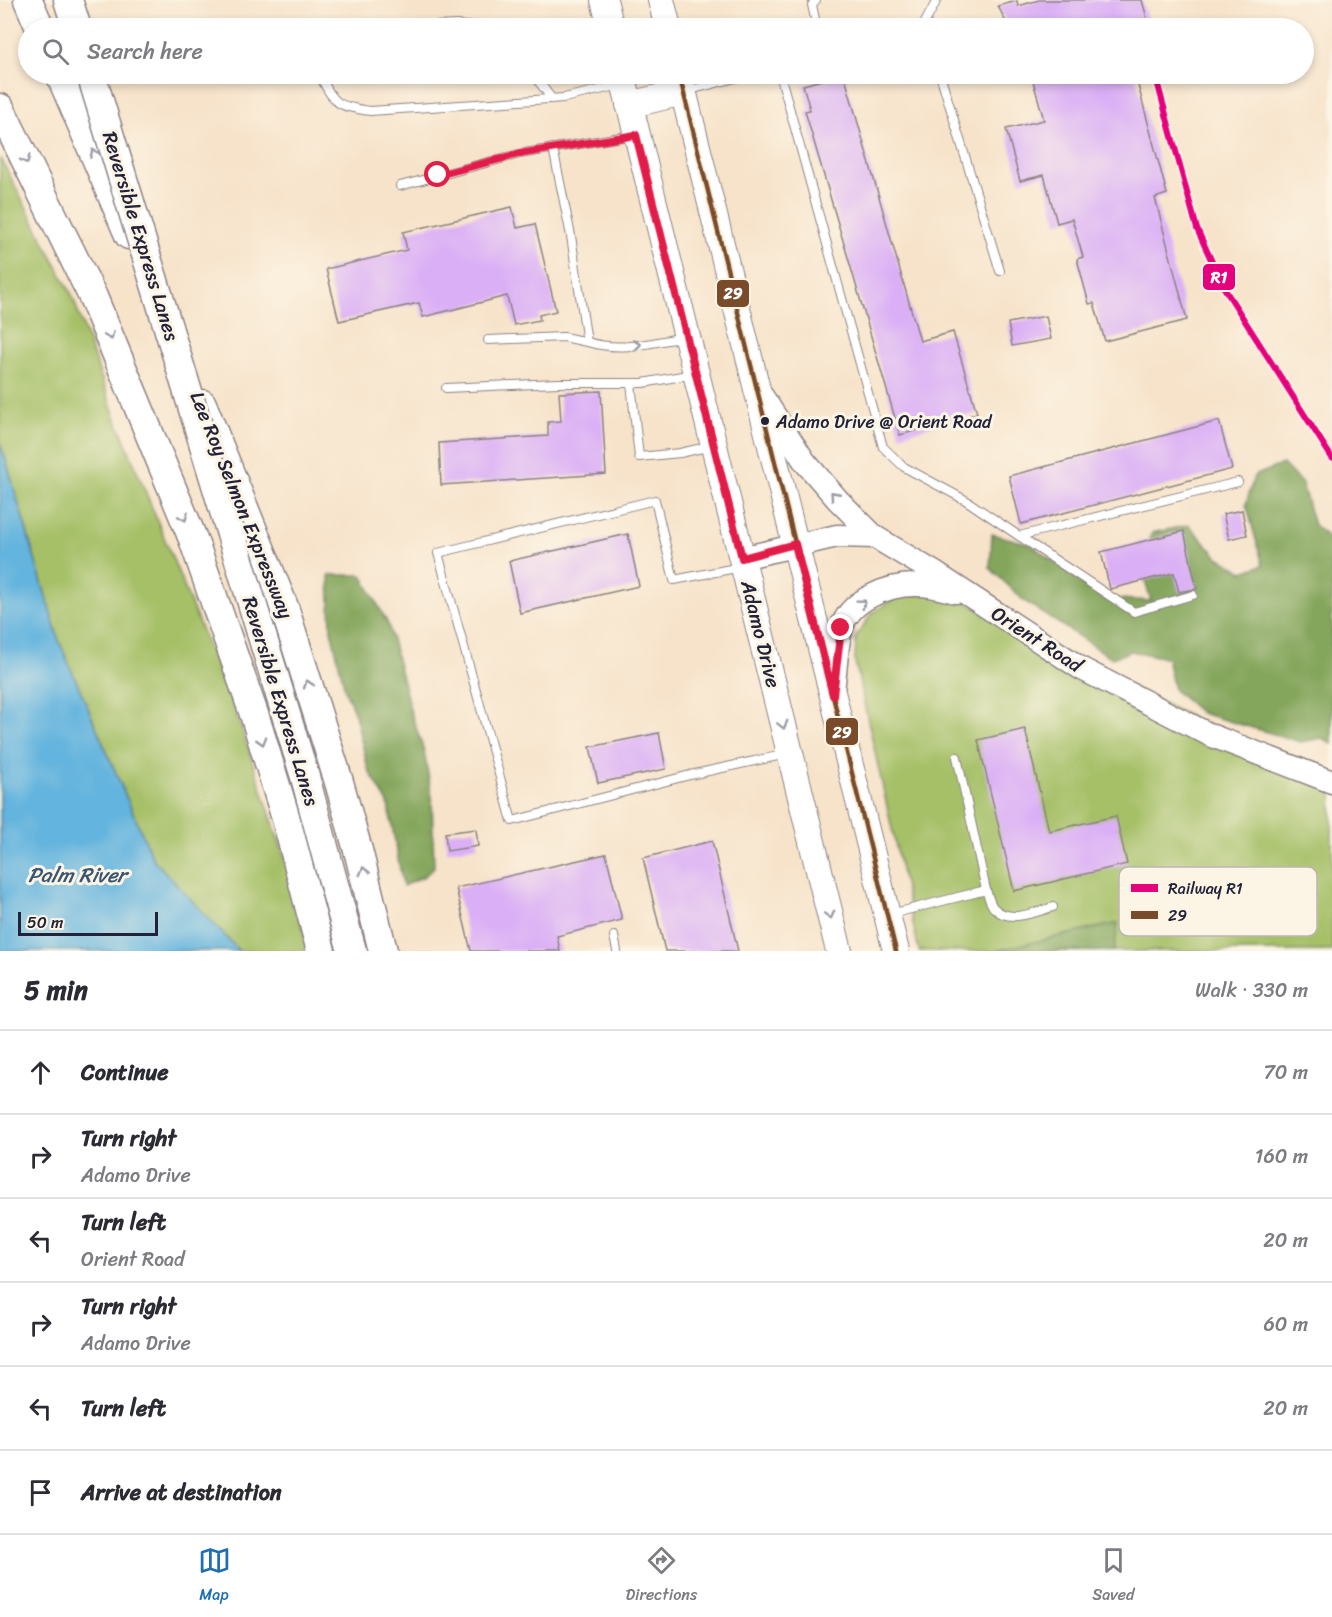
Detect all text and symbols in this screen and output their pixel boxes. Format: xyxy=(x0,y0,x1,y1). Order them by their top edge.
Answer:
search box xyxy=(18,18,1314,84)
text: Search here xyxy=(87,32,203,71)
icon: search xyxy=(39,35,72,68)
street label: Reversible Express Lanes xyxy=(92,127,189,346)
one-way arrow xyxy=(89,148,101,159)
one-way arrow xyxy=(19,154,30,165)
route start xyxy=(424,161,450,187)
line badge: R1 xyxy=(1202,263,1236,291)
text: R1 xyxy=(1210,263,1227,292)
line badge: 29 xyxy=(716,279,750,308)
text: 29 xyxy=(722,279,743,308)
one-way arrow xyxy=(103,330,115,341)
one-way arrow xyxy=(632,340,642,352)
street label: Lee Roy Selmon Expressway xyxy=(180,386,303,625)
place label: Adamo Drive @ Orient Road xyxy=(775,406,993,438)
marker: Adamo Drive @ Orient Road xyxy=(759,415,771,427)
one-way arrow xyxy=(830,491,841,502)
one-way arrow xyxy=(177,511,189,522)
street label: Adamo Drive xyxy=(730,576,791,692)
street label: Reversible Express Lanes xyxy=(232,592,329,811)
street label: Orient Road xyxy=(984,597,1091,683)
one-way arrow xyxy=(855,599,866,610)
route end xyxy=(827,614,853,640)
one-way arrow xyxy=(303,679,315,690)
line badge: 29 xyxy=(825,717,859,746)
text: 29 xyxy=(831,718,852,747)
one-way arrow xyxy=(776,720,789,730)
one-way arrow xyxy=(255,735,267,745)
water label: Palm River xyxy=(28,856,130,894)
one-way arrow xyxy=(358,866,371,876)
legend xyxy=(1119,867,1317,936)
text: Railway R1 xyxy=(1168,874,1243,903)
text: 29 xyxy=(1168,901,1187,930)
text: 50 m xyxy=(27,908,63,937)
scale bar xyxy=(18,909,158,936)
one-way arrow xyxy=(822,909,835,919)
text: 5 min xyxy=(24,967,88,1013)
text: Walk · 330 m xyxy=(1195,973,1308,1008)
text: Continue xyxy=(81,1053,169,1092)
text: 70 m xyxy=(1263,1055,1308,1090)
icon: ahead xyxy=(24,1056,57,1089)
text: Turn right xyxy=(81,1119,176,1158)
text: 160 m xyxy=(1255,1139,1308,1174)
icon: right xyxy=(24,1140,57,1173)
text: Adamo Drive xyxy=(81,1158,191,1193)
text: Turn left xyxy=(81,1203,166,1242)
text: 20 m xyxy=(1263,1223,1308,1258)
icon: left xyxy=(24,1224,57,1257)
text: Orient Road xyxy=(81,1242,185,1277)
text: Turn right xyxy=(81,1287,176,1326)
text: 60 m xyxy=(1263,1307,1308,1342)
icon: right xyxy=(24,1308,57,1341)
text: Adamo Drive xyxy=(81,1326,191,1361)
text: Turn left xyxy=(81,1389,166,1428)
text: 20 m xyxy=(1263,1391,1308,1426)
icon: left xyxy=(24,1392,57,1425)
text: Arrive at destination xyxy=(81,1473,282,1512)
icon: arrive xyxy=(24,1476,57,1509)
tab: Map xyxy=(198,1544,231,1609)
tab: Directions xyxy=(626,1544,697,1609)
tab: Saved xyxy=(1092,1544,1134,1609)

